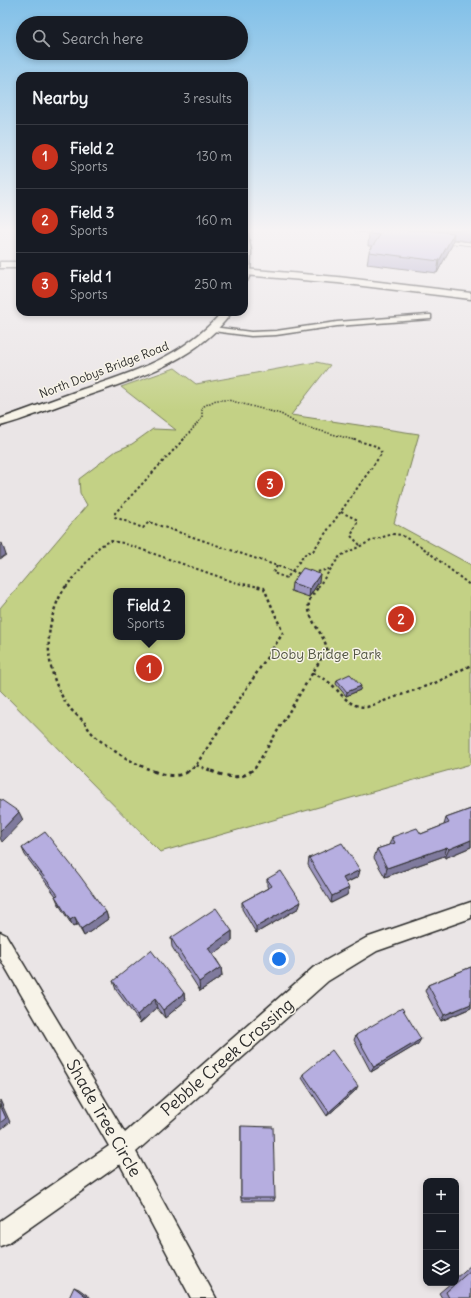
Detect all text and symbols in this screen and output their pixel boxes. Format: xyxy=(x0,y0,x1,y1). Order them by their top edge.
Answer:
search box xyxy=(16,16,248,60)
icon: search xyxy=(30,27,52,49)
text: Search here xyxy=(62,29,143,48)
text: Nearby xyxy=(32,87,88,109)
text: 3 results xyxy=(183,90,232,107)
text: Field 2 xyxy=(70,139,114,158)
text: 1 xyxy=(42,148,48,165)
text: 130 m xyxy=(196,148,232,165)
text: Sports xyxy=(70,158,108,175)
text: Field 3 xyxy=(70,203,114,222)
text: 2 xyxy=(41,212,49,229)
text: 160 m xyxy=(196,212,232,229)
text: Sports xyxy=(70,222,108,239)
text: Field 1 xyxy=(70,267,112,286)
text: 3 xyxy=(41,276,49,293)
text: 250 m xyxy=(194,276,232,293)
text: Sports xyxy=(70,286,108,303)
street label: North Dobys Bridge Road xyxy=(37,338,171,401)
pin: 3 xyxy=(257,469,283,499)
popup xyxy=(113,588,185,640)
text: Field 2 xyxy=(127,596,171,615)
pin: 2 xyxy=(388,604,414,634)
text: Sports xyxy=(127,615,165,632)
park label: Doby Bridge Park xyxy=(271,645,381,663)
pin: 1 xyxy=(136,653,162,683)
your location xyxy=(269,949,289,969)
street label: Pebble Creek Crossing xyxy=(156,993,298,1121)
street label: Shade Tree Circle xyxy=(61,1055,147,1181)
map controls xyxy=(423,1178,459,1286)
button: + xyxy=(423,1178,459,1214)
button: − xyxy=(423,1214,459,1250)
button: layers xyxy=(423,1250,459,1286)

